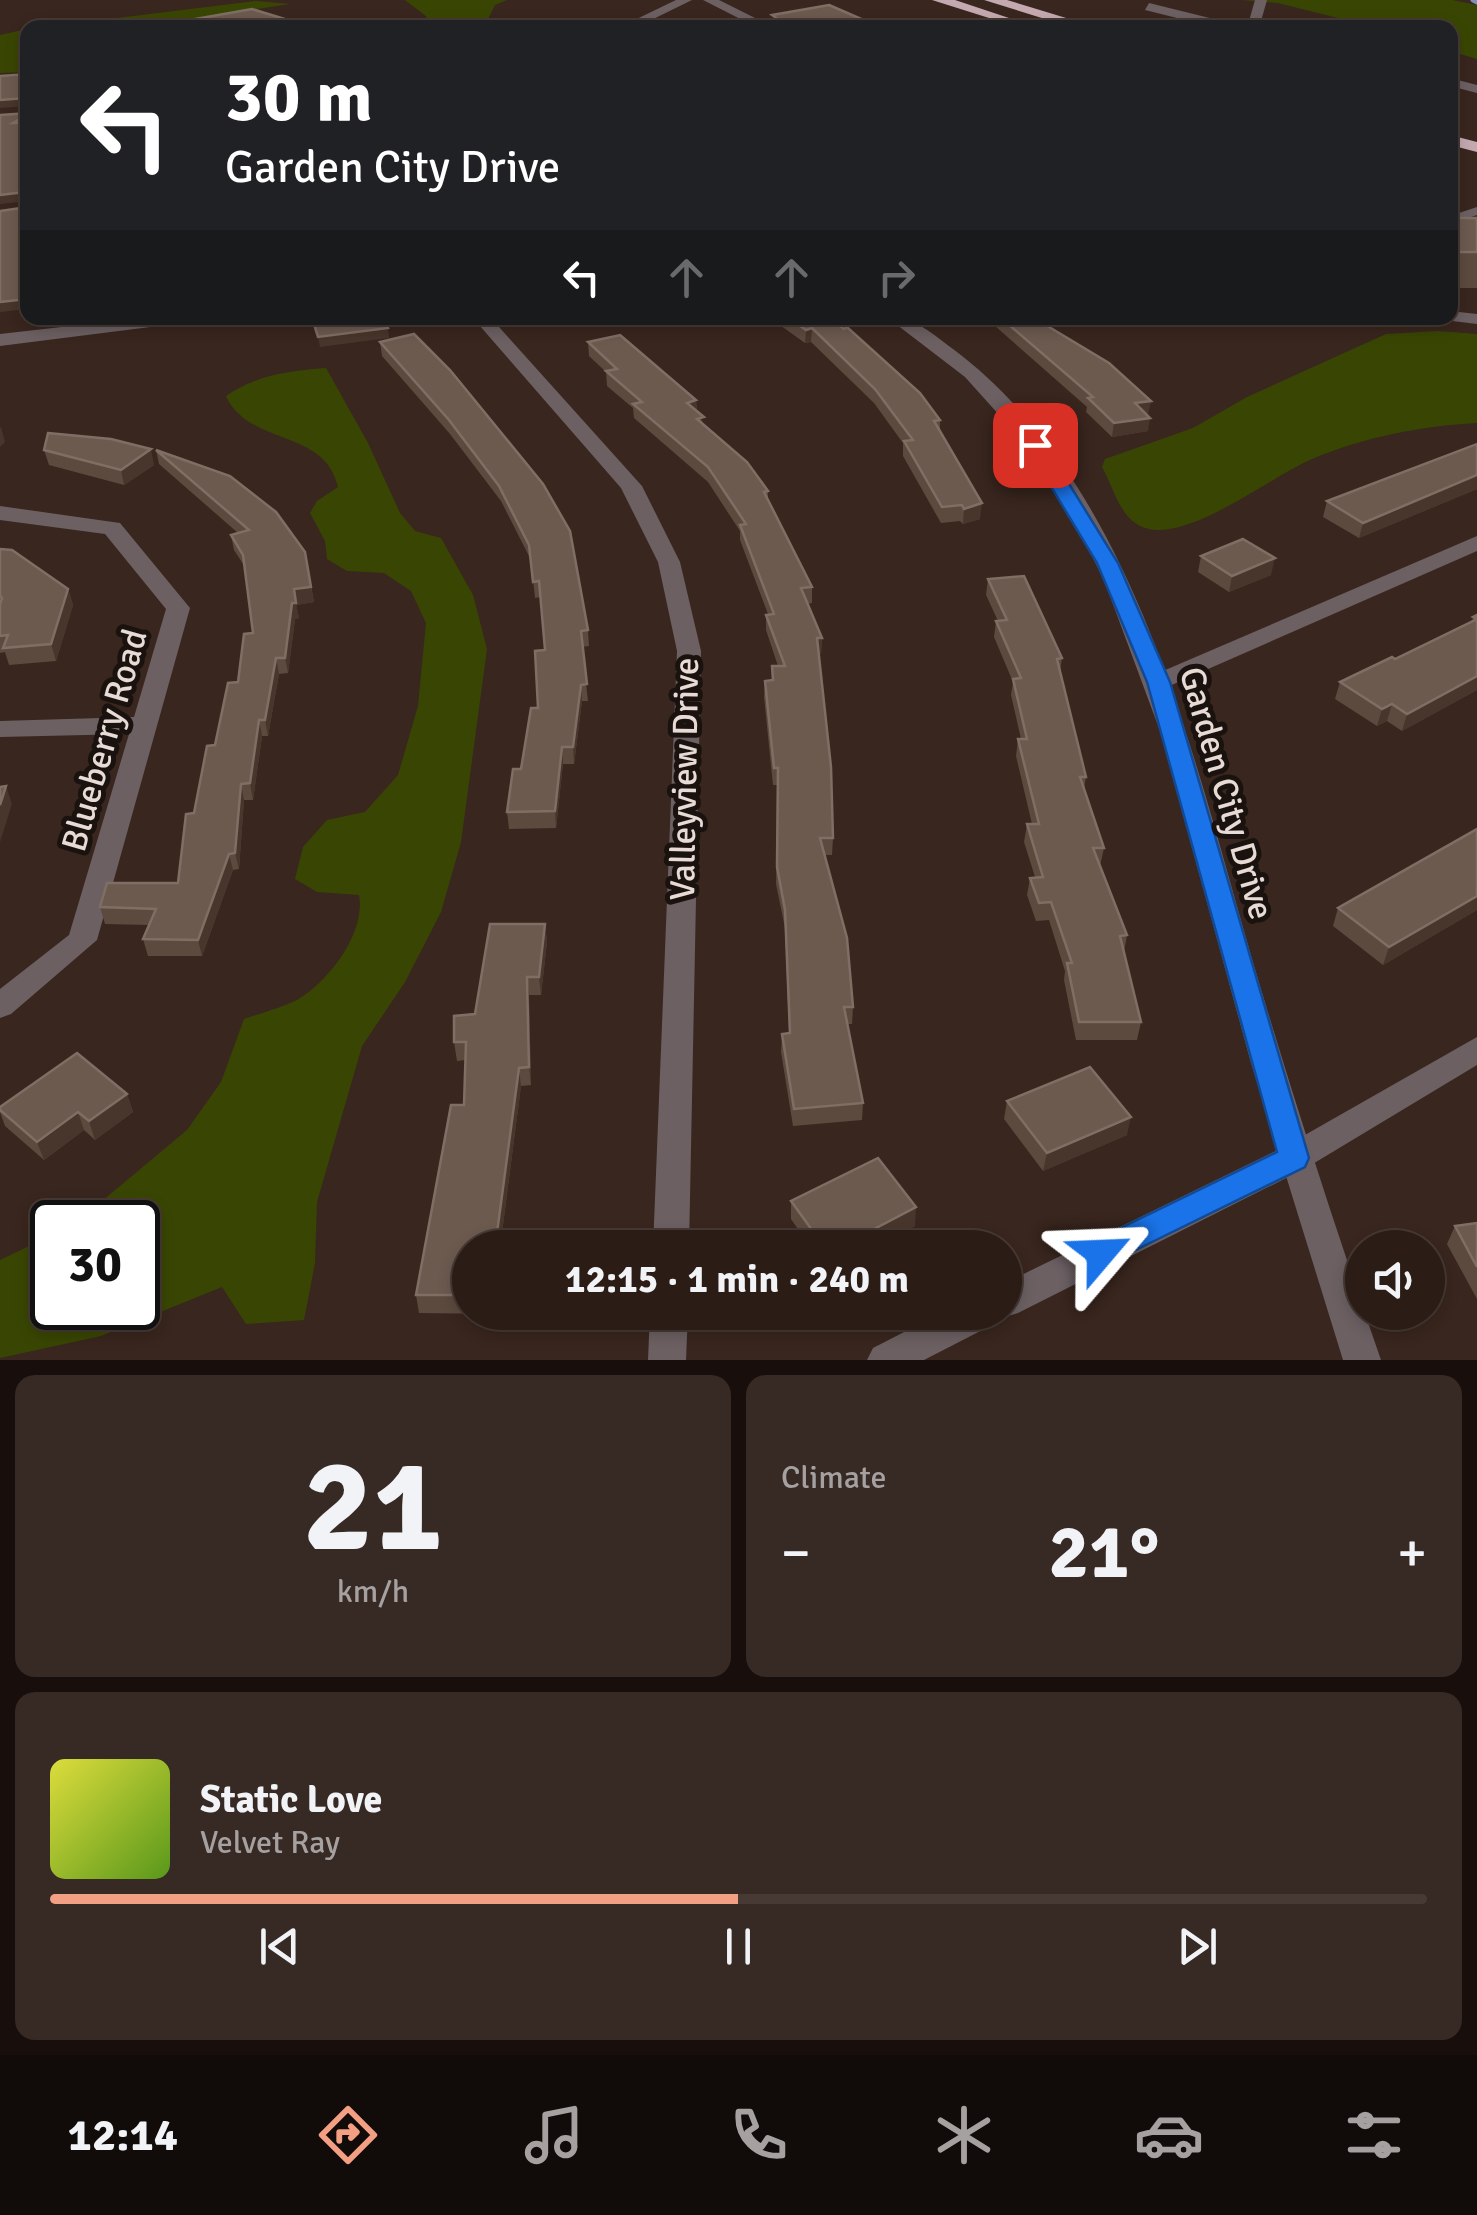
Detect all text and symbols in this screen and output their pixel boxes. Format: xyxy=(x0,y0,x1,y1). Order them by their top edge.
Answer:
text: 30 m xyxy=(225,54,373,140)
icon: left xyxy=(60,60,190,190)
text: Garden City Drive xyxy=(225,140,560,195)
icon: left xyxy=(554,250,609,305)
icon: ahead xyxy=(659,250,714,305)
icon: ahead xyxy=(764,250,819,305)
icon: right xyxy=(869,250,924,305)
pin xyxy=(993,403,1078,488)
icon: arrive xyxy=(1008,418,1063,473)
street label: Blueberry Road xyxy=(52,624,157,856)
street label: Valleyview Drive xyxy=(661,657,708,901)
street label: Garden City Drive xyxy=(1170,662,1283,924)
speed limit sign: 30 xyxy=(30,1200,160,1330)
position arrow xyxy=(1049,1201,1153,1305)
map controls xyxy=(1345,1230,1445,1330)
button: sound xyxy=(1345,1230,1445,1330)
text: 12:15 · 1 min · 240 m xyxy=(565,1256,909,1303)
text: 21 xyxy=(303,1427,443,1587)
text: Climate xyxy=(781,1458,887,1497)
text: 21° xyxy=(1049,1506,1160,1599)
text: − xyxy=(781,1519,811,1587)
text: + xyxy=(1397,1519,1427,1587)
text: km/h xyxy=(337,1572,409,1611)
text: Static Love xyxy=(200,1776,382,1823)
text: Velvet Ray xyxy=(200,1823,340,1862)
icon: previous xyxy=(252,1919,307,1974)
icon: pause xyxy=(711,1919,766,1974)
icon: next xyxy=(1170,1919,1225,1974)
icon: directions xyxy=(313,2100,383,2170)
icon: music xyxy=(519,2100,589,2170)
icon: phone xyxy=(724,2100,794,2170)
icon: climate xyxy=(929,2100,999,2170)
icon: car xyxy=(1134,2100,1204,2170)
icon: filters xyxy=(1339,2100,1409,2170)
text: 12:14 xyxy=(68,2108,178,2163)

